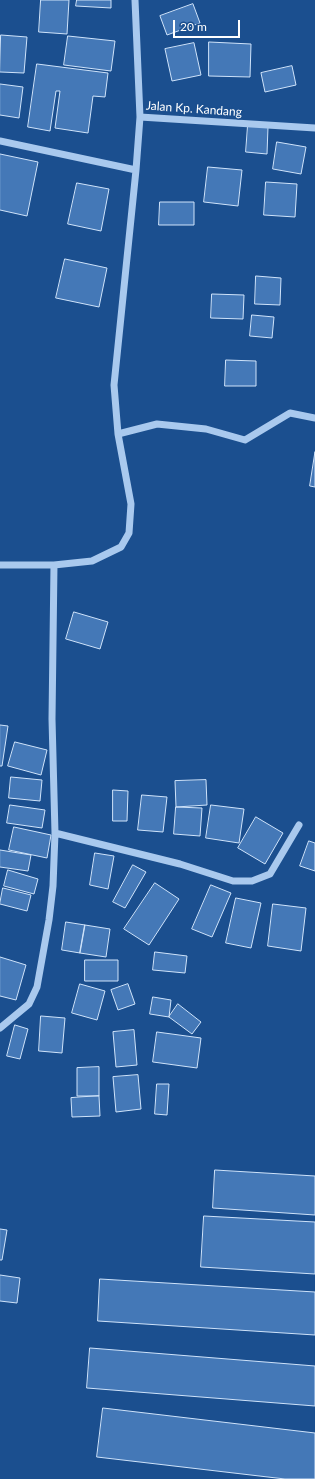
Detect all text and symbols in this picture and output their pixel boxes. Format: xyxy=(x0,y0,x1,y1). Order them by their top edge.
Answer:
scale bar xyxy=(175,12,242,38)
text: 20 m xyxy=(180,19,207,34)
street label: Jalan Kp. Kandang xyxy=(146,98,242,120)

